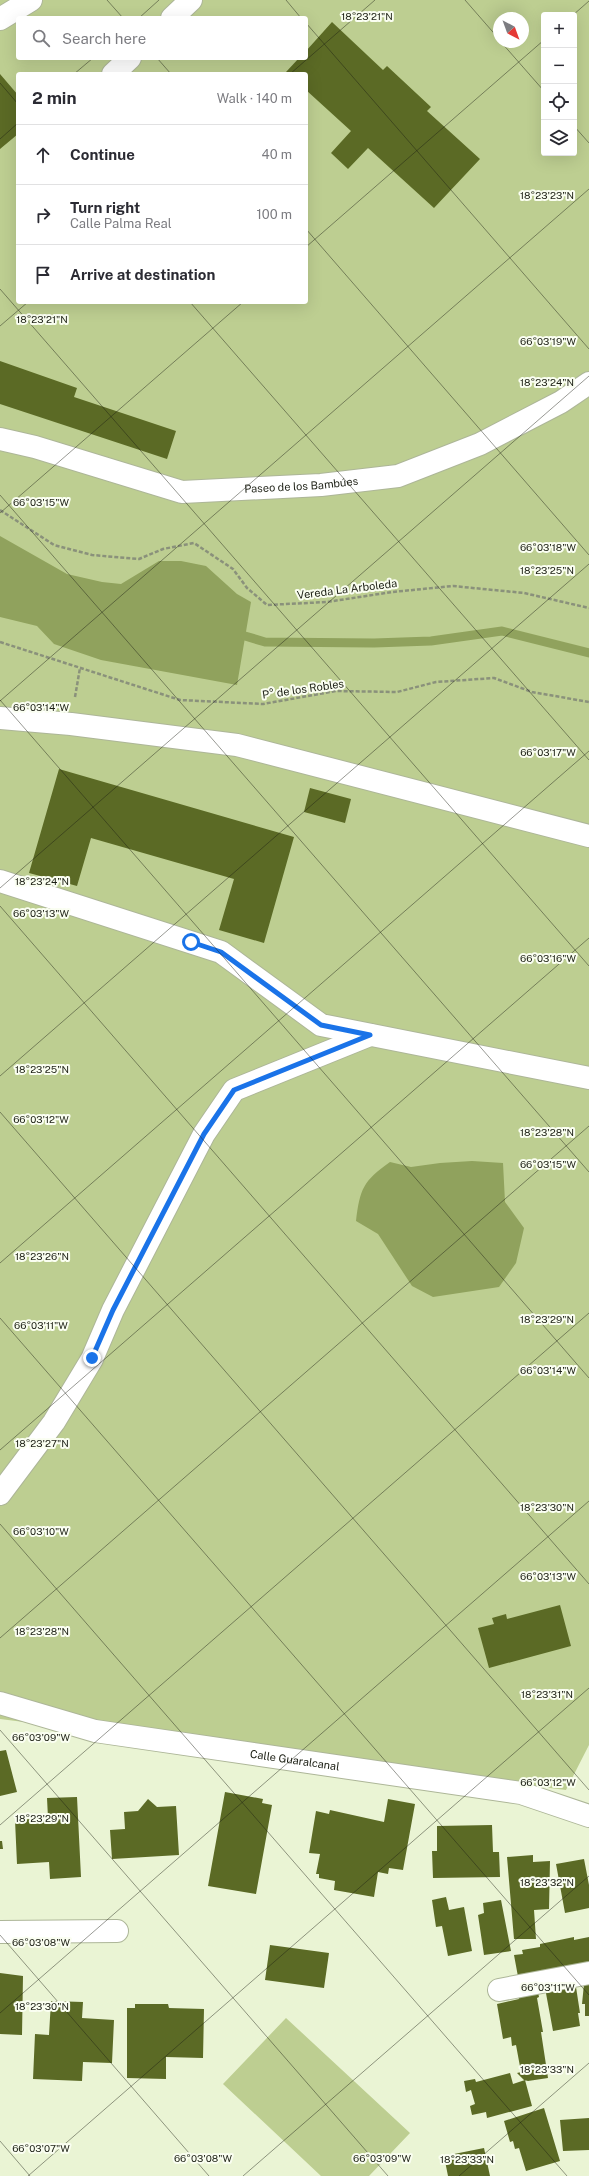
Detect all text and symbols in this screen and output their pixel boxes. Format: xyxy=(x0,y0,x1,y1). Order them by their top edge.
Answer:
text: 18°23'21"N xyxy=(341,10,393,22)
north arrow xyxy=(493,12,529,48)
map controls xyxy=(541,12,577,156)
button: + xyxy=(541,12,577,48)
search box xyxy=(16,16,308,60)
icon: search xyxy=(30,27,52,49)
text: Search here xyxy=(62,30,146,47)
button: − xyxy=(541,48,577,84)
button: locate xyxy=(541,84,577,120)
text: 2 min xyxy=(32,88,77,108)
text: Walk · 140 m xyxy=(217,91,292,106)
button: layers xyxy=(541,120,577,156)
icon: ahead xyxy=(32,144,54,166)
text: Continue xyxy=(70,146,135,163)
text: 40 m xyxy=(261,147,292,162)
text: 18°23'23"N xyxy=(520,189,574,201)
text: Turn right xyxy=(70,199,140,216)
icon: right xyxy=(32,204,54,226)
text: 100 m xyxy=(256,207,292,222)
text: Calle Palma Real xyxy=(70,216,172,231)
icon: arrive xyxy=(32,264,54,286)
text: Arrive at destination xyxy=(70,266,215,283)
text: 18°23'21"N xyxy=(16,313,68,325)
text: 66°03'19"W xyxy=(520,335,576,347)
text: 18°23'24"N xyxy=(520,376,574,388)
street label: Paseo de los Bambúes xyxy=(244,475,359,495)
text: 66°03'15"W xyxy=(13,496,70,508)
text: 66°03'18"W xyxy=(520,541,577,553)
text: 18°23'25"N xyxy=(520,564,574,576)
street label: Vereda La Arboleda xyxy=(296,577,398,601)
street label: P° de los Robles xyxy=(261,677,345,701)
text: 66°03'14"W xyxy=(13,701,69,713)
text: 66°03'17"W xyxy=(520,746,576,758)
text: 18°23'24"N xyxy=(15,875,69,887)
text: 66°03'13"W xyxy=(13,907,69,919)
route start xyxy=(182,933,200,951)
text: 66°03'16"W xyxy=(520,952,576,964)
text: 18°23'25"N xyxy=(15,1063,69,1075)
text: 66°03'12"W xyxy=(13,1113,69,1125)
text: 18°23'28"N xyxy=(520,1126,574,1138)
text: 66°03'15"W xyxy=(520,1158,577,1170)
text: 18°23'26"N xyxy=(15,1250,69,1262)
text: 18°23'29"N xyxy=(520,1313,574,1325)
text: 66°03'11"W xyxy=(14,1319,68,1331)
route end xyxy=(83,1349,101,1367)
text: 66°03'14"W xyxy=(520,1364,576,1376)
text: 18°23'27"N xyxy=(15,1437,69,1449)
text: 18°23'30"N xyxy=(520,1501,574,1513)
text: 66°03'10"W xyxy=(13,1525,69,1537)
text: 66°03'13"W xyxy=(520,1570,576,1582)
text: 18°23'28"N xyxy=(15,1625,69,1637)
text: 18°23'31"N xyxy=(521,1688,573,1700)
text: 66°03'09"W xyxy=(12,1731,70,1743)
street label: Calle Guaralcanal xyxy=(249,1748,340,1773)
text: 66°03'12"W xyxy=(520,1776,576,1788)
text: 18°23'29"N xyxy=(15,1812,69,1824)
text: 18°23'32"N xyxy=(520,1876,574,1888)
text: 66°03'08"W xyxy=(12,1936,71,1948)
text: 66°03'11"W xyxy=(521,1981,575,1993)
text: 18°23'30"N xyxy=(15,2000,69,2012)
text: 18°23'33"N xyxy=(520,2063,574,2075)
text: 66°03'07"W xyxy=(12,2142,70,2154)
text: 66°03'08"W xyxy=(174,2152,233,2164)
text: 66°03'09"W xyxy=(353,2152,411,2164)
text: 18°23'33"N xyxy=(440,2153,494,2165)

